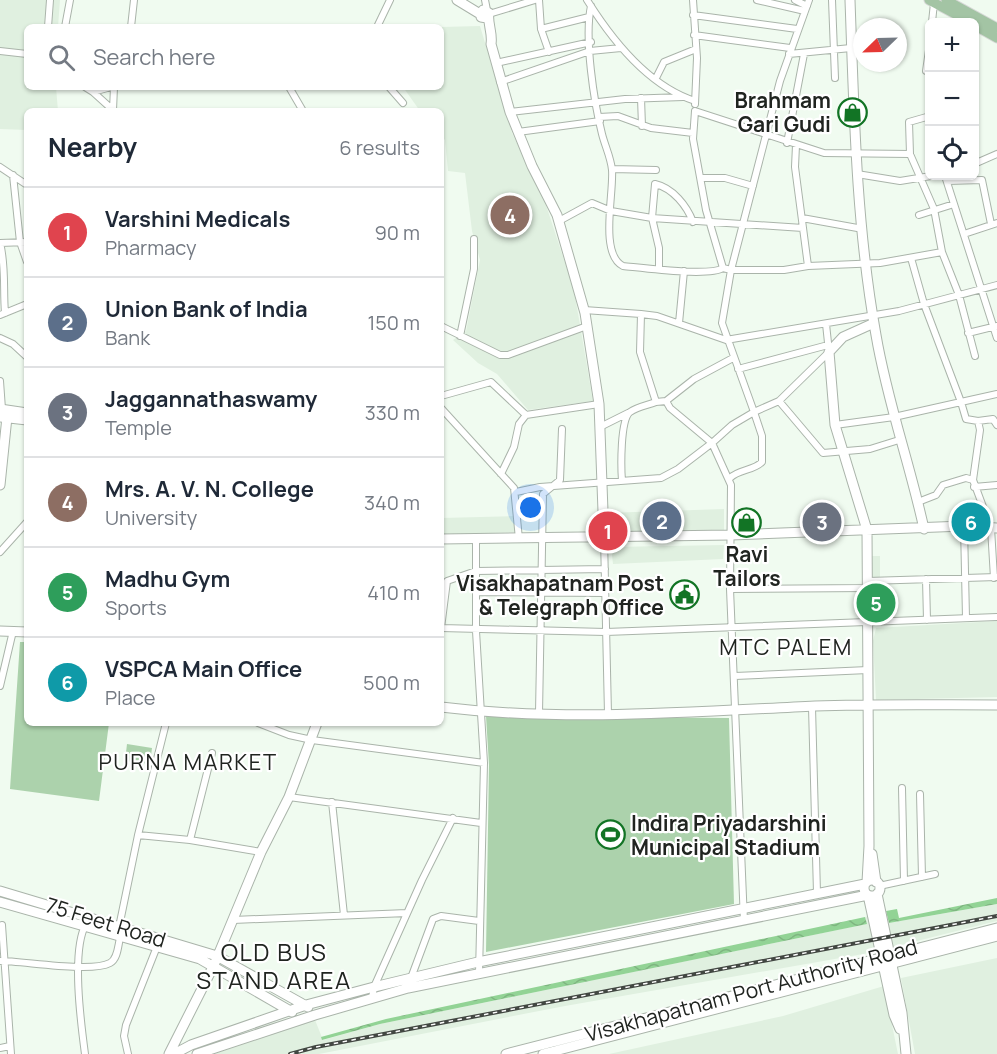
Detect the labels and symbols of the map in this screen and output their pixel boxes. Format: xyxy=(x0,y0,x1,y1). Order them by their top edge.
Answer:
north arrow xyxy=(853,18,907,72)
place label: Brahmam Gari Gudi xyxy=(735,86,831,138)
shop icon: Brahmam Gari Gudi xyxy=(836,96,868,128)
pin: 4 xyxy=(490,192,530,238)
your location xyxy=(516,493,545,522)
pin: 2 xyxy=(642,498,682,544)
pin: 3 xyxy=(802,500,842,544)
pin: 6 xyxy=(952,500,990,544)
shop icon: Ravi Tailors xyxy=(731,507,763,539)
pin: 1 xyxy=(588,508,628,554)
place label: Ravi Tailors xyxy=(713,540,781,592)
place label: Visakhapatnam Post & Telegraph Office xyxy=(456,569,664,621)
public building icon: Visakhapatnam Post & Telegraph Office xyxy=(669,579,701,611)
pin: 5 xyxy=(856,580,896,626)
district label: MTC PALEM xyxy=(719,632,853,662)
district label: PURNA MARKET xyxy=(98,747,278,777)
place label: Indira Priyadarshini Municipal Stadium xyxy=(631,809,827,861)
sports icon: Indira Priyadarshini Municipal Stadium xyxy=(594,819,626,851)
street label: 75 Feet Road xyxy=(43,890,169,954)
street label: Visakhapatnam Port Authority Road xyxy=(582,932,920,1048)
district label: OLD BUS STAND AREA xyxy=(196,935,352,996)

